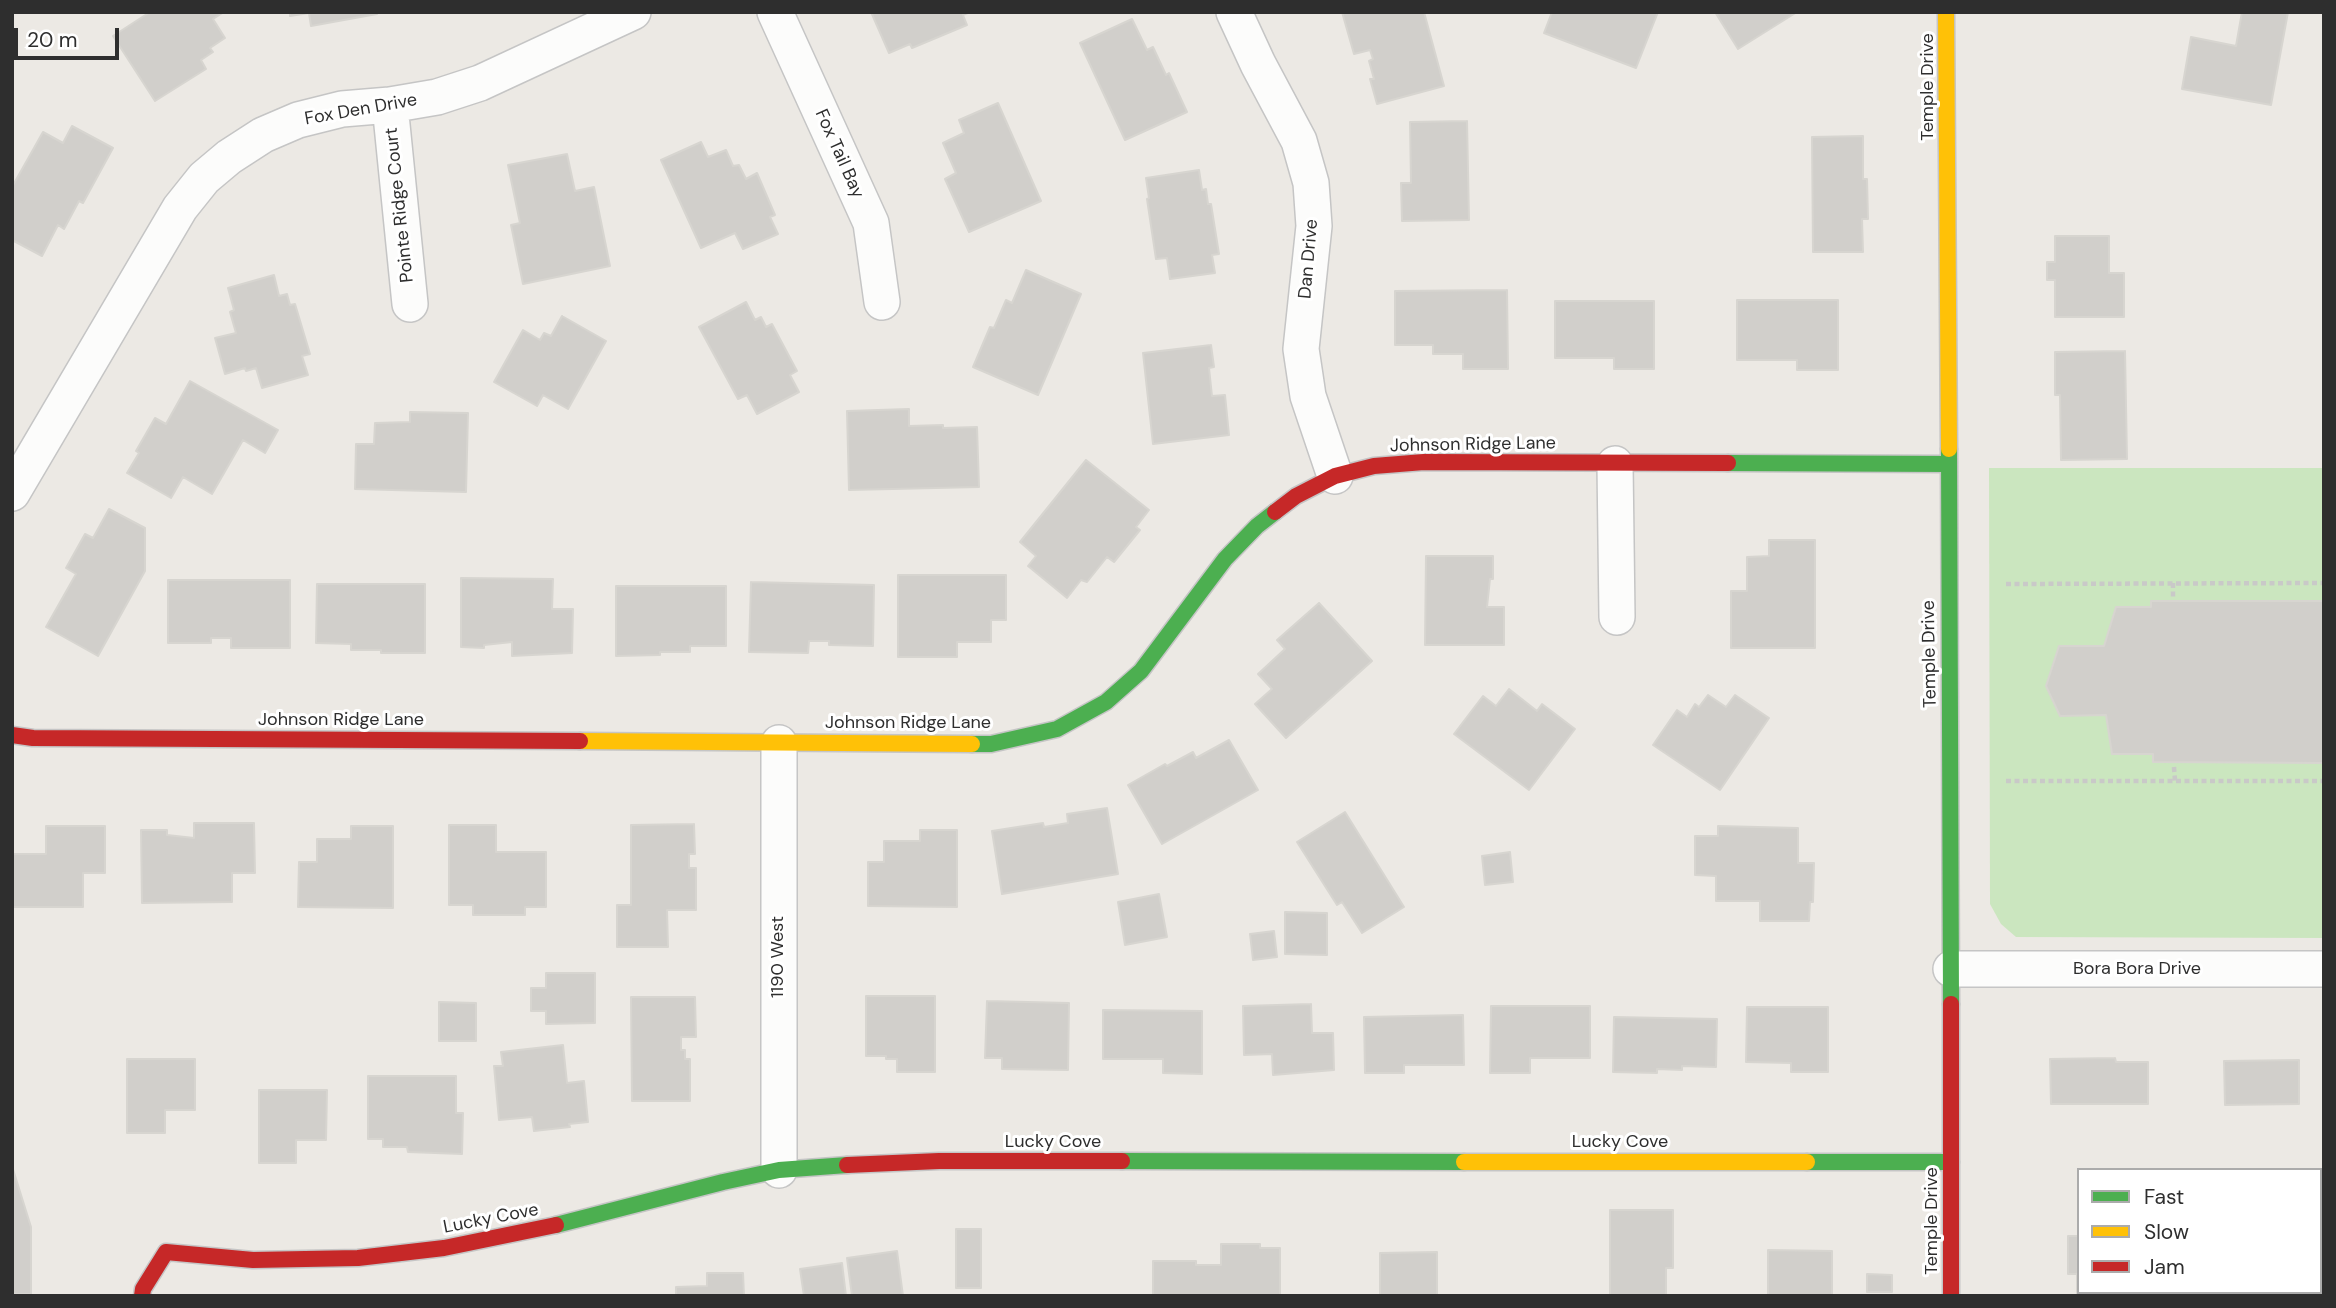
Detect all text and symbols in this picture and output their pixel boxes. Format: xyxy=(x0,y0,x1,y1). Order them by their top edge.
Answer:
scale bar xyxy=(18,14,122,58)
text: 20 m xyxy=(27,26,78,54)
street label: Temple Drive xyxy=(1917,33,1939,141)
street label: Fox Den Drive xyxy=(303,89,419,131)
street label: Fox Tail Bay xyxy=(810,106,868,202)
street label: Pointe Ridge Court xyxy=(381,126,419,284)
street label: Dan Drive xyxy=(1295,218,1323,300)
street label: Johnson Ridge Lane xyxy=(1390,433,1556,457)
street label: Temple Drive xyxy=(1918,600,1942,708)
street label: Johnson Ridge Lane xyxy=(258,709,424,731)
street label: Johnson Ridge Lane xyxy=(825,712,991,734)
street label: 1190 West xyxy=(767,916,789,998)
street label: Bora Bora Drive xyxy=(2073,958,2201,980)
street label: Lucky Cove xyxy=(1005,1131,1101,1153)
street label: Lucky Cove xyxy=(1572,1131,1668,1153)
street label: Temple Drive xyxy=(1921,1167,1943,1275)
legend xyxy=(2077,1168,2322,1294)
text: Fast xyxy=(2144,1183,2184,1211)
street label: Lucky Cove xyxy=(442,1199,540,1239)
text: Slow xyxy=(2144,1218,2189,1246)
text: Jam xyxy=(2144,1253,2185,1281)

